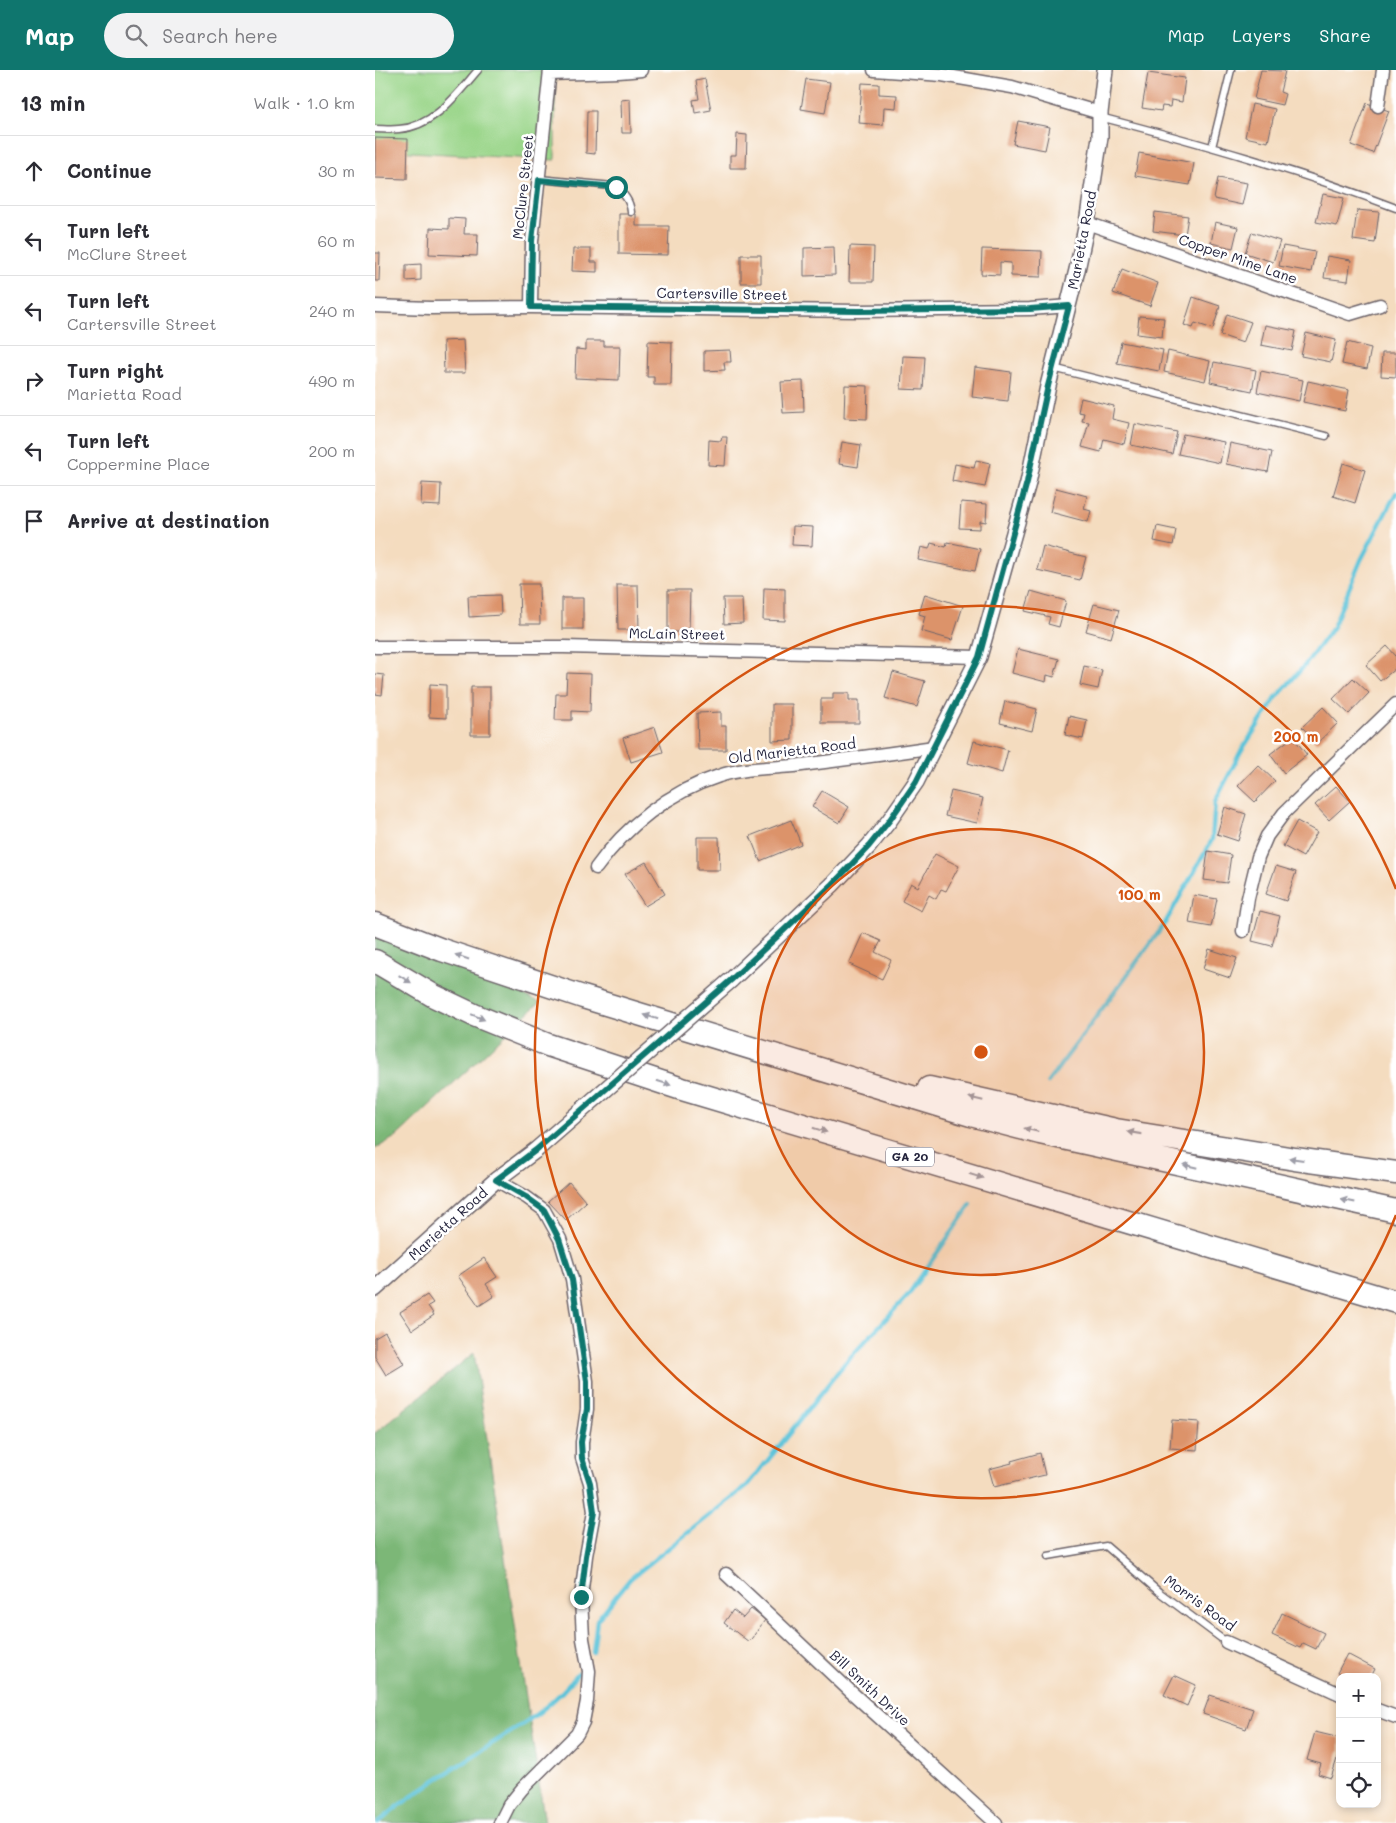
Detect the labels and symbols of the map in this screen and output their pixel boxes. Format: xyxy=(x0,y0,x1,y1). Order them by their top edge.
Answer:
street label: McClure Street xyxy=(508,134,537,240)
route start xyxy=(605,176,628,199)
street label: Marietta Road xyxy=(1063,189,1100,291)
street label: Copper Mine Lane xyxy=(1176,229,1300,288)
street label: Cartersville Street xyxy=(656,283,788,304)
street label: McLain Street xyxy=(629,623,725,644)
text: 200 m xyxy=(1274,726,1319,746)
street label: Old Marietta Road xyxy=(727,733,857,768)
text: 100 m xyxy=(1117,884,1161,904)
one-way arrow xyxy=(455,953,470,960)
one-way arrow xyxy=(398,974,411,983)
one-way arrow xyxy=(471,1013,485,1021)
one-way arrow xyxy=(643,1013,658,1021)
centre of rings xyxy=(972,1043,990,1061)
one-way arrow xyxy=(657,1080,672,1088)
one-way arrow xyxy=(969,1095,984,1103)
one-way arrow xyxy=(1024,1126,1039,1134)
one-way arrow xyxy=(812,1127,827,1135)
one-way arrow xyxy=(1127,1129,1143,1137)
road number: GA 20 xyxy=(886,1148,934,1166)
one-way arrow xyxy=(1287,1155,1303,1163)
one-way arrow xyxy=(1182,1162,1197,1170)
one-way arrow xyxy=(968,1173,983,1181)
street label: Marietta Road xyxy=(404,1183,491,1264)
one-way arrow xyxy=(1341,1197,1356,1205)
street label: Morris Road xyxy=(1161,1570,1240,1635)
route end xyxy=(570,1586,593,1609)
street label: Bill Smith Drive xyxy=(826,1645,915,1730)

